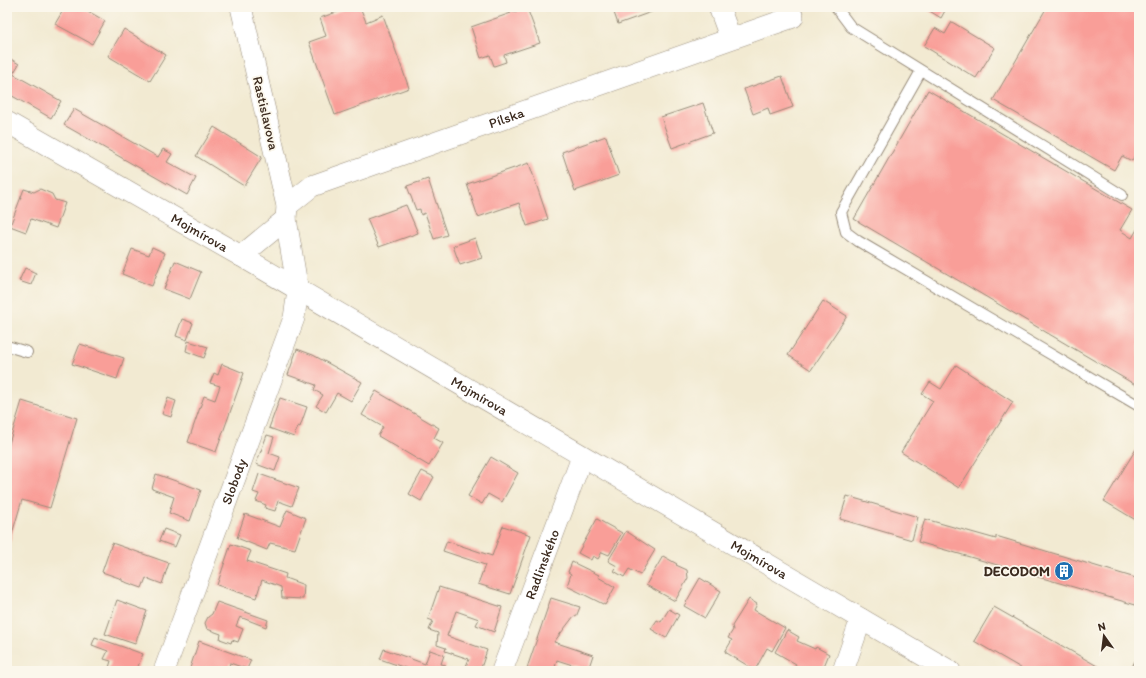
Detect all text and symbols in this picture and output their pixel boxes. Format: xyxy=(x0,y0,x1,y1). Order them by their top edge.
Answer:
street label: Rastislavova xyxy=(249,74,282,152)
street label: Pílska xyxy=(487,104,527,132)
street label: Mojmírova xyxy=(168,210,232,256)
street label: Mojmírova xyxy=(448,373,511,420)
street label: Slobody xyxy=(218,456,251,507)
street label: Radlinského xyxy=(522,527,563,602)
street label: Mojmírova xyxy=(727,536,791,583)
building icon: DECODOM xyxy=(1053,560,1075,582)
place label: DECODOM xyxy=(984,563,1050,580)
north arrow xyxy=(1084,616,1124,656)
text: N xyxy=(1097,620,1107,634)

